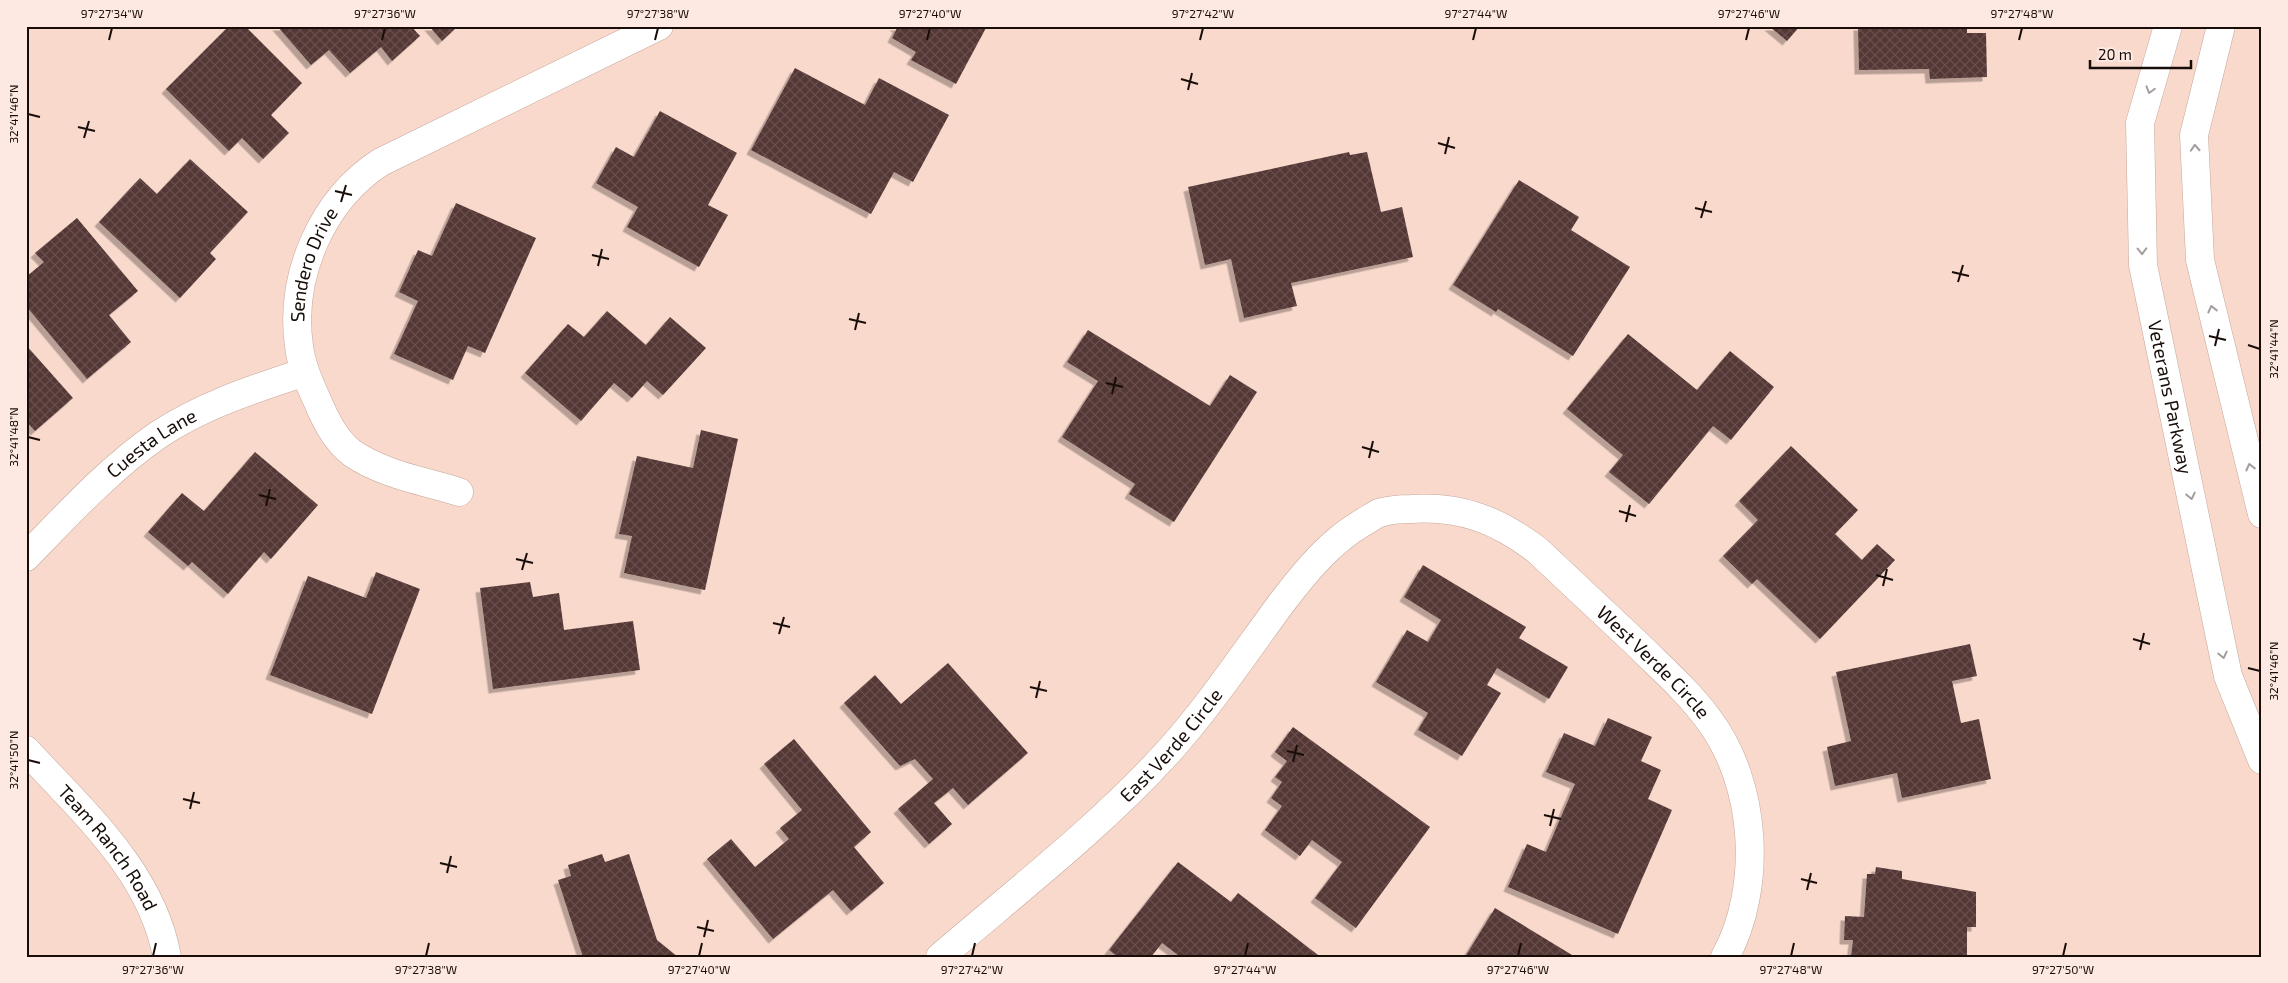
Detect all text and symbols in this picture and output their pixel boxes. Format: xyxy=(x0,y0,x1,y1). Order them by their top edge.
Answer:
text: 97°27'34"W xyxy=(81,6,143,20)
text: 97°27'36"W xyxy=(354,6,416,20)
text: 97°27'38"W xyxy=(627,6,689,20)
text: 97°27'40"W xyxy=(899,6,961,20)
text: 97°27'42"W xyxy=(1172,6,1234,20)
text: 97°27'44"W xyxy=(1445,6,1507,20)
text: 97°27'46"W xyxy=(1718,6,1780,20)
text: 97°27'48"W xyxy=(1991,6,2053,20)
scale bar xyxy=(2090,38,2192,70)
text: 20 m xyxy=(2098,45,2132,63)
text: 32°41'46"N xyxy=(6,84,20,144)
one-way arrow xyxy=(2145,85,2155,94)
one-way arrow xyxy=(2189,144,2200,152)
street label: Sendero Drive xyxy=(285,202,342,322)
one-way arrow xyxy=(2137,247,2148,255)
one-way arrow xyxy=(2207,305,2218,314)
street label: Veterans Parkway xyxy=(2144,318,2198,476)
text: 32°41'44"N xyxy=(2266,319,2280,379)
street label: Cuesta Lane xyxy=(101,403,200,482)
text: 32°41'48"N xyxy=(6,407,20,467)
one-way arrow xyxy=(2245,463,2256,472)
one-way arrow xyxy=(2185,492,2195,501)
street label: West Verde Circle xyxy=(1593,601,1715,723)
text: 32°41'46"N xyxy=(2266,641,2280,701)
one-way arrow xyxy=(2218,651,2228,660)
street label: East Verde Circle xyxy=(1115,683,1227,806)
text: 32°41'50"N xyxy=(6,731,20,789)
street label: Team Ranch Road xyxy=(54,780,163,914)
text: 97°27'36"W xyxy=(122,962,184,976)
text: 97°27'38"W xyxy=(395,962,457,976)
text: 97°27'40"W xyxy=(668,962,730,976)
text: 97°27'42"W xyxy=(941,962,1003,976)
text: 97°27'44"W xyxy=(1214,962,1276,976)
text: 97°27'46"W xyxy=(1487,962,1549,976)
text: 97°27'48"W xyxy=(1760,962,1822,976)
text: 97°27'50"W xyxy=(2032,962,2094,976)

